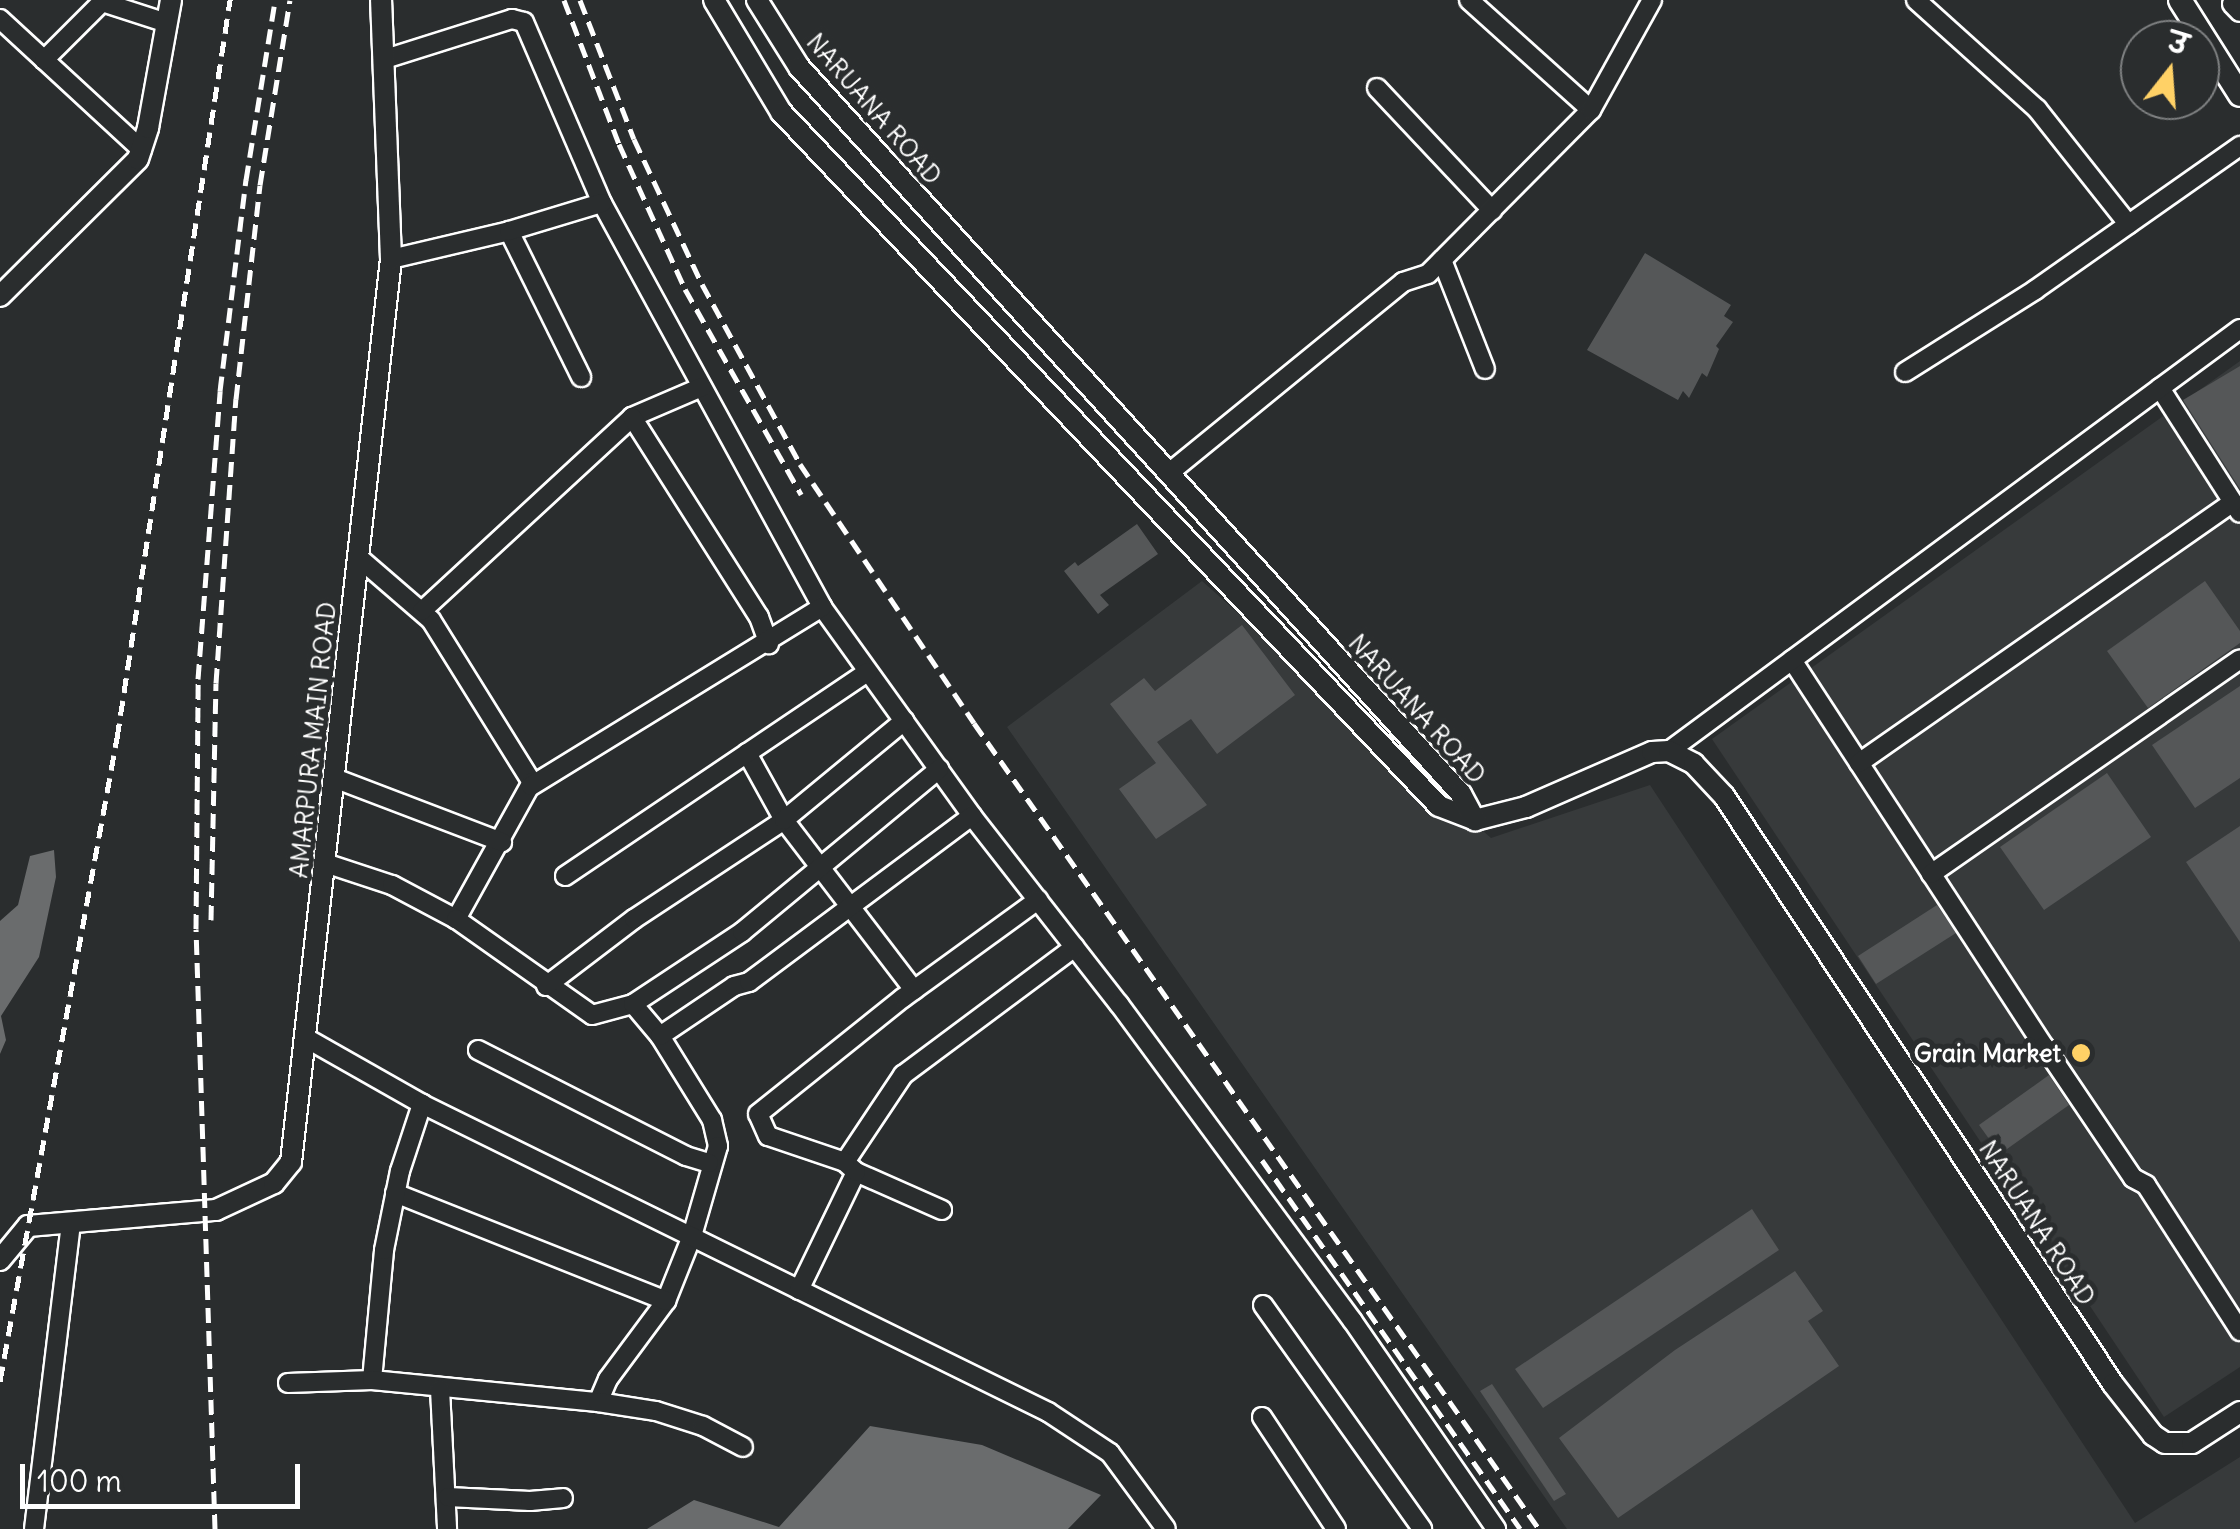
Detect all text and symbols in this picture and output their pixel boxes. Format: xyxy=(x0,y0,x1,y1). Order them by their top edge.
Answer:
north arrow xyxy=(2120,20,2220,120)
text: उ xyxy=(2164,23,2192,63)
street label: NARUANA ROAD xyxy=(800,27,948,191)
street label: AMARPURA MAIN ROAD xyxy=(284,600,342,880)
street label: NARUANA ROAD xyxy=(1342,628,1492,790)
place label: Grain Market xyxy=(1914,1038,2061,1068)
marker: Grain Market xyxy=(2070,1042,2092,1064)
street label: NARUANA ROAD xyxy=(1973,1135,2101,1311)
scale bar xyxy=(25,1444,305,1506)
text: 100 m xyxy=(37,1462,122,1500)

